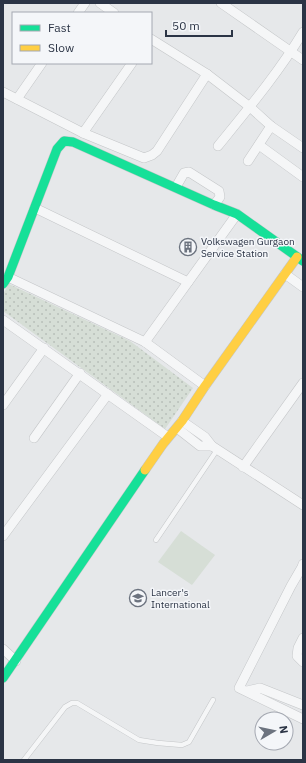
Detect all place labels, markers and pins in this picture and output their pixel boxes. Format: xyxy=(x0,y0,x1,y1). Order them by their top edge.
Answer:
place label: Volkswagen Gurgaon Service Station xyxy=(201,235,295,260)
building icon: Volkswagen Gurgaon Service Station xyxy=(178,237,198,257)
place label: Lancer's International xyxy=(151,586,210,611)
school or university icon: Lancer's International xyxy=(128,588,148,608)

